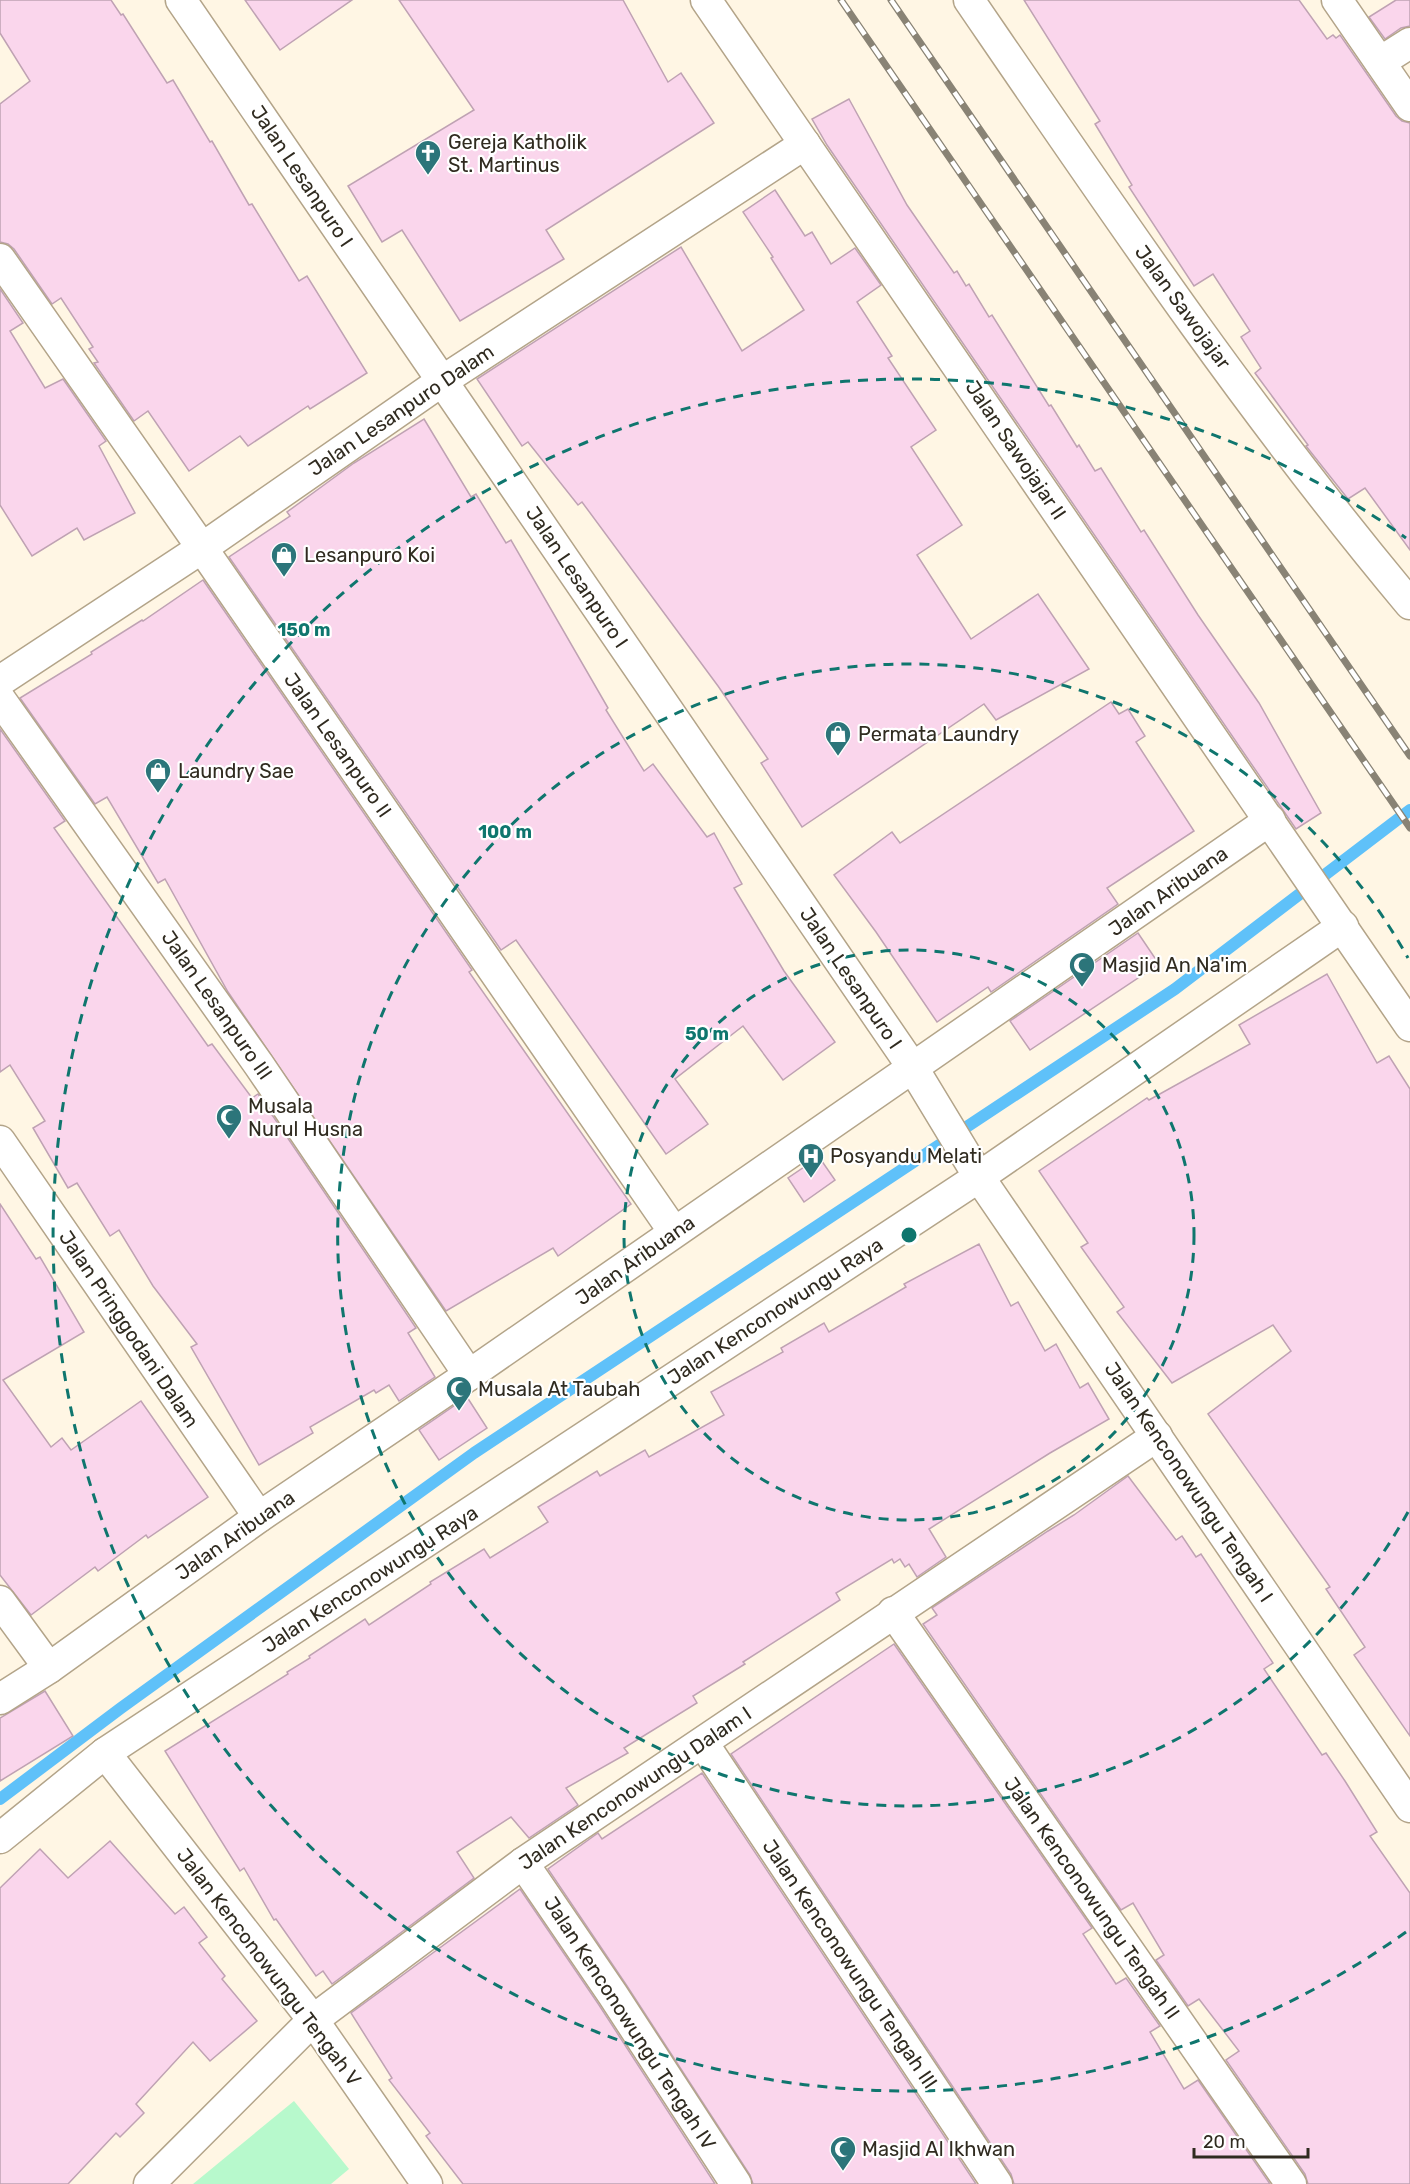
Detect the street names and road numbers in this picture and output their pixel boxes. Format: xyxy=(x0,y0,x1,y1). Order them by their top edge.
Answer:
street label: Jalan Lesanpuro I xyxy=(246,101,358,251)
street label: Jalan Sawojajar xyxy=(1130,240,1236,374)
street label: Jalan Lesanpuro Dalam xyxy=(304,339,498,481)
street label: Jalan Sawojajar II xyxy=(961,376,1071,524)
street label: Jalan Lesanpuro I xyxy=(521,502,633,652)
street label: Jalan Lesanpuro II xyxy=(279,668,397,822)
street label: Jalan Aribuana xyxy=(1104,841,1232,941)
street label: Jalan Lesanpuro I xyxy=(795,903,907,1053)
street label: Jalan Lesanpuro III xyxy=(157,926,277,1084)
street label: Jalan Aribuana xyxy=(571,1210,699,1310)
street label: Jalan Pringgodani Dalam xyxy=(54,1226,204,1432)
street label: Jalan Kenconowungu Raya xyxy=(663,1232,887,1390)
street label: Jalan Kenconowungu Tengah I xyxy=(1100,1357,1278,1607)
street label: Jalan Aribuana xyxy=(171,1485,299,1585)
street label: Jalan Kenconowungu Raya xyxy=(258,1500,482,1658)
street label: Jalan Kenconowungu Dalam I xyxy=(514,1701,756,1875)
street label: Jalan Kenconowungu Tengah II xyxy=(999,1772,1185,2024)
street label: Jalan Kenconowungu Tengah III xyxy=(758,1835,942,2093)
street label: Jalan Kenconowungu Tengah V xyxy=(172,1843,366,2091)
street label: Jalan Kenconowungu Tengah IV xyxy=(539,1892,721,2154)

